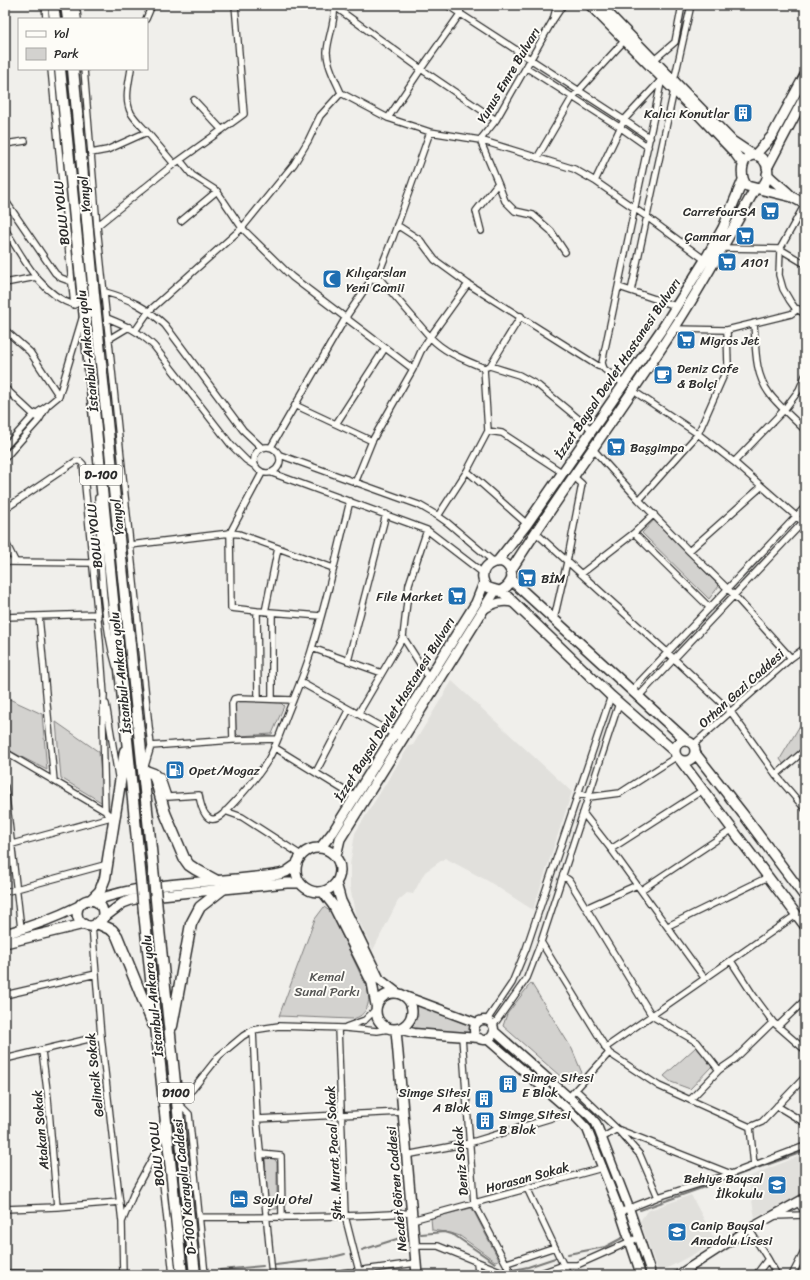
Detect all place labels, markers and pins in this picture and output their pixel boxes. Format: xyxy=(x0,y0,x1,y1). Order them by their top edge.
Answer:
place label: Kalıcı Konutlar xyxy=(644,102,730,125)
building icon: Kalıcı Konutlar xyxy=(732,102,754,124)
place label: CarrefourSA xyxy=(683,200,756,223)
supermarket icon: CarrefourSA xyxy=(759,200,781,222)
place label: Çammar xyxy=(685,225,732,248)
supermarket icon: Çammar xyxy=(734,225,756,247)
supermarket icon: A101 xyxy=(716,251,738,273)
place label: A101 xyxy=(740,251,769,274)
place label: Kılıçarslan Yeni Camii xyxy=(346,261,406,299)
mosque icon: Kılıçarslan Yeni Camii xyxy=(321,268,343,290)
supermarket icon: Migros Jet xyxy=(675,329,697,351)
place label: Migros Jet xyxy=(700,329,760,352)
place label: Deniz Cafe & Bolçi xyxy=(677,357,739,395)
cafe icon: Deniz Cafe & Bolçi xyxy=(652,364,674,386)
supermarket icon: Başgimpa xyxy=(605,436,627,458)
place label: Başgimpa xyxy=(630,436,685,459)
supermarket icon: BİM xyxy=(516,567,538,589)
place label: BİM xyxy=(541,567,565,590)
place label: File Market xyxy=(376,585,443,608)
supermarket icon: File Market xyxy=(446,585,468,607)
fuel station icon: Opet/Mogaz xyxy=(164,759,186,781)
place label: Opet/Mogaz xyxy=(189,759,260,782)
place label: Simge Sitesi E Blok xyxy=(522,1066,594,1104)
building icon: Simge Sitesi E Blok xyxy=(497,1073,519,1095)
place label: Simge Sitesi A Blok xyxy=(398,1081,470,1119)
building icon: Simge Sitesi A Blok xyxy=(473,1088,495,1110)
place label: Simge Sitesi B Blok xyxy=(499,1103,571,1141)
building icon: Simge Sitesi B Blok xyxy=(474,1110,496,1132)
place label: Behiye Baysal İlkokulu xyxy=(684,1167,763,1205)
school or university icon: Behiye Baysal İlkokulu xyxy=(766,1174,788,1196)
hotel icon: Soylu Otel xyxy=(228,1188,250,1210)
place label: Soylu Otel xyxy=(253,1188,312,1211)
place label: Canip Baysal Anadolu Lisesi xyxy=(690,1214,773,1252)
school or university icon: Canip Baysal Anadolu Lisesi xyxy=(666,1221,688,1243)

